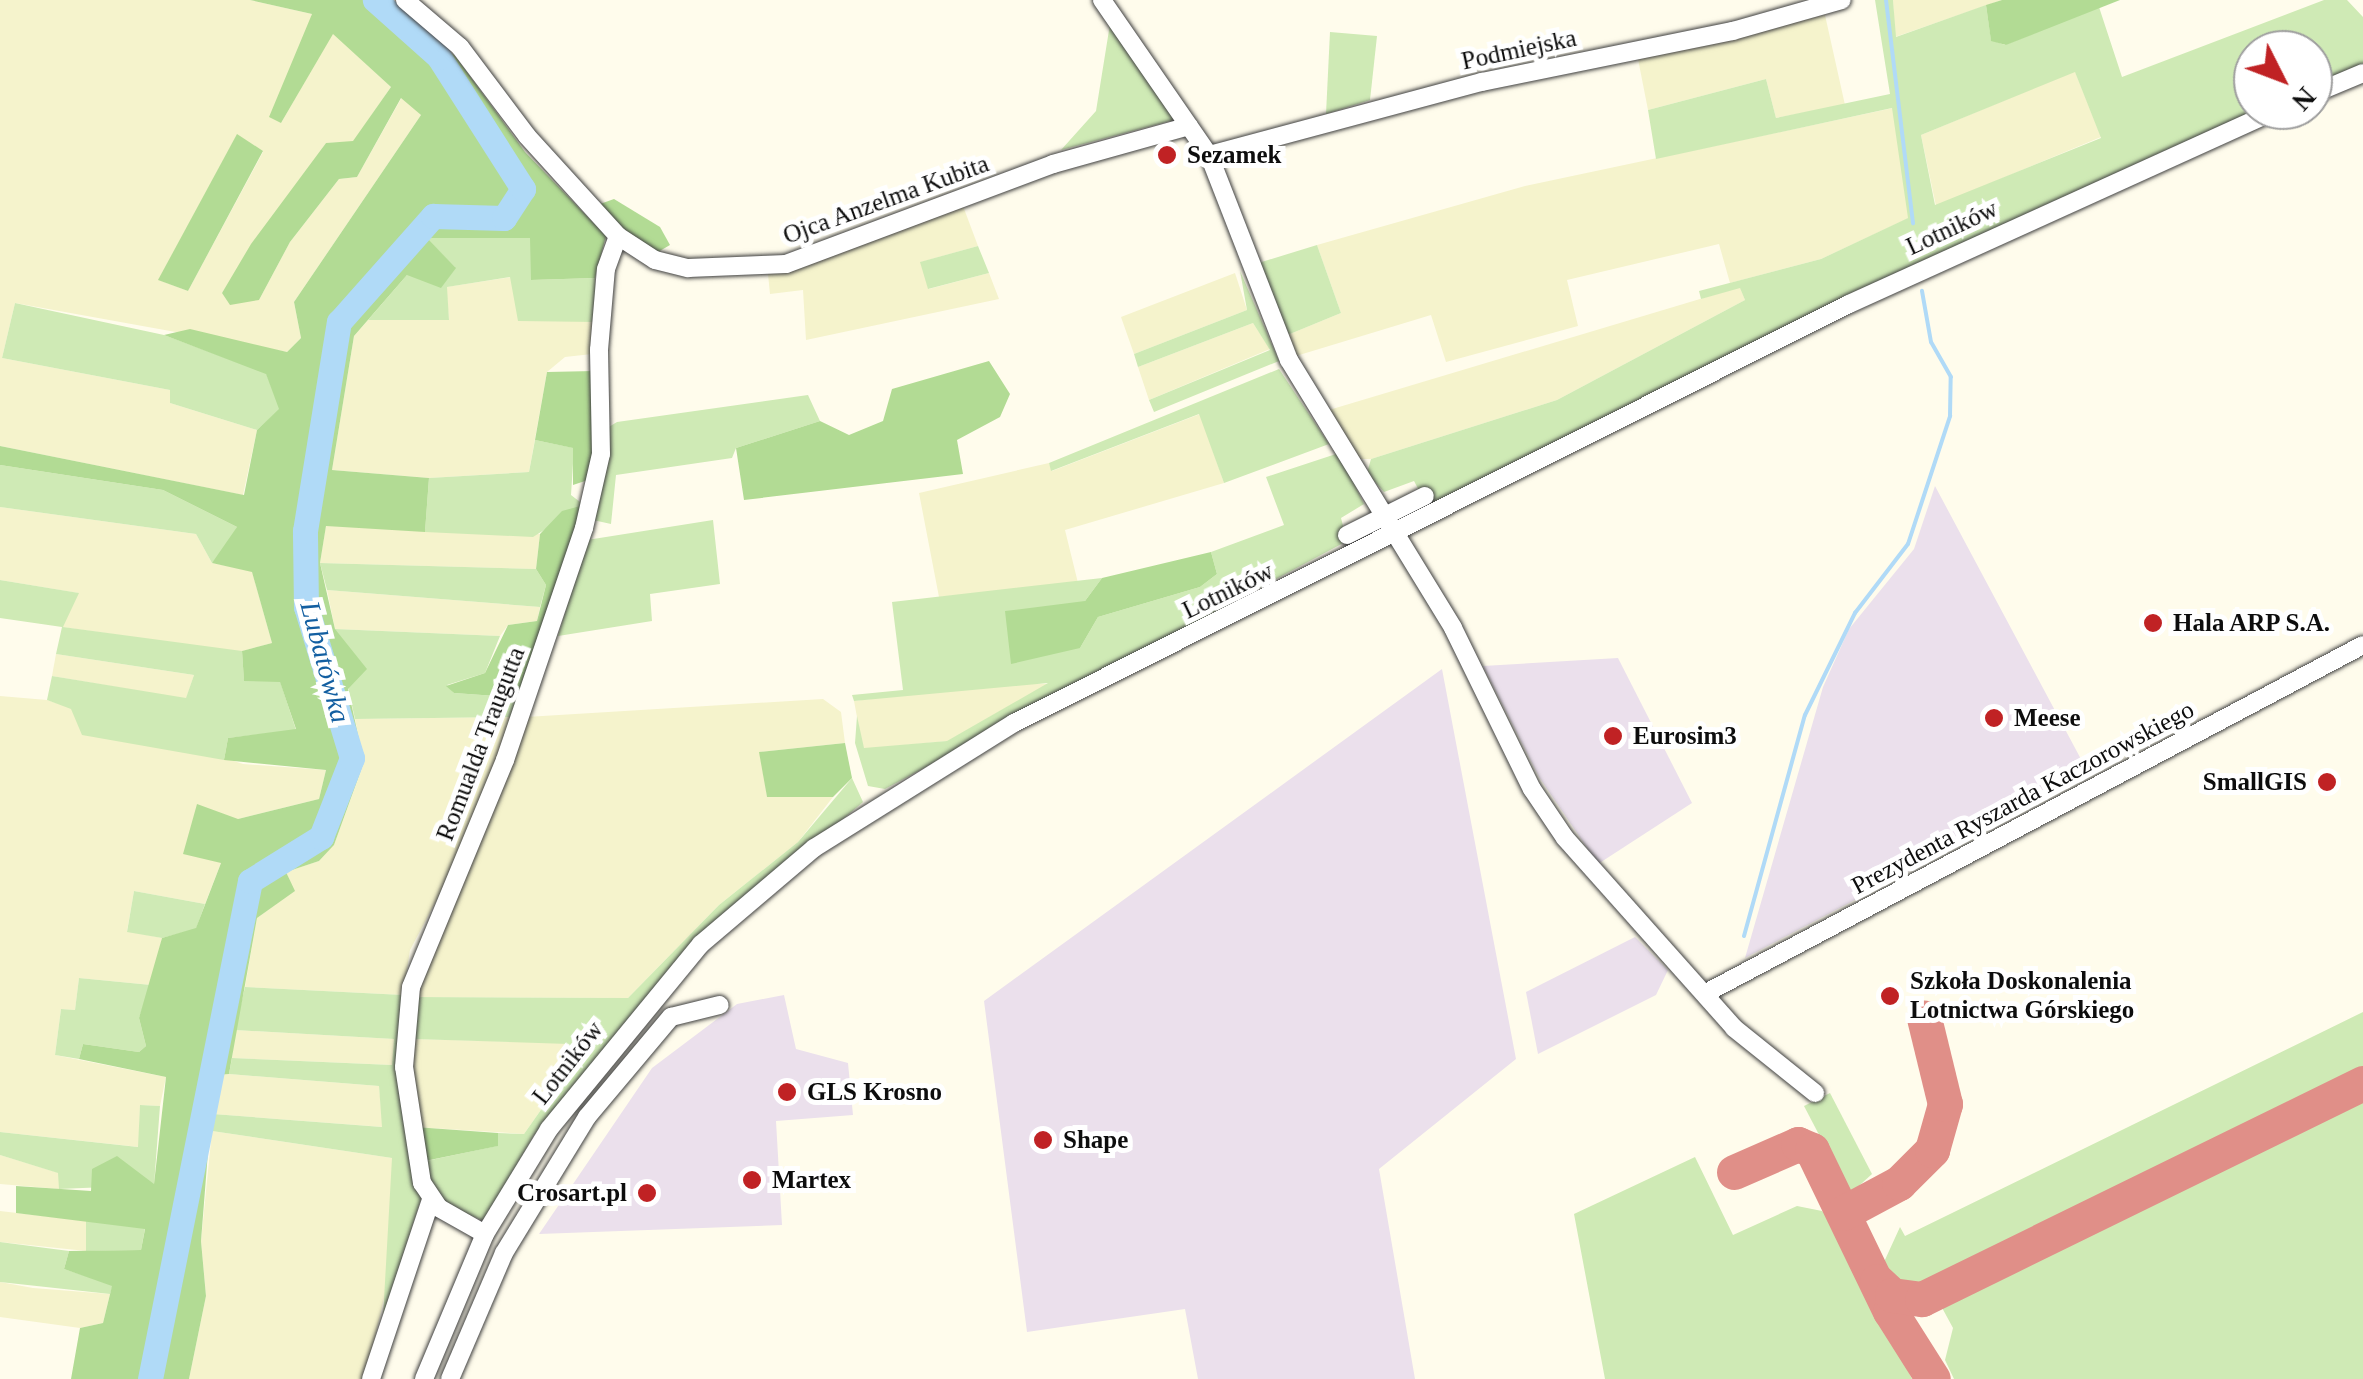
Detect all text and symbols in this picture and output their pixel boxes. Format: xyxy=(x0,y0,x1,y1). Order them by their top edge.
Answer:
street label: Podmiejska xyxy=(1459,23,1579,77)
north arrow xyxy=(2233,30,2333,130)
text: N xyxy=(2286,81,2322,117)
place label: Sezamek xyxy=(1187,140,1281,170)
marker: Sezamek xyxy=(1156,144,1178,166)
street label: Ojca Anzelma Kubita xyxy=(778,149,994,251)
street label: Lotników xyxy=(1902,194,2002,262)
street label: Lotników xyxy=(1178,556,1278,626)
water label: Lubatówka xyxy=(293,598,357,726)
place label: Hala ARP S.A. xyxy=(2173,608,2333,638)
marker: Hala ARP S.A. xyxy=(2142,612,2164,634)
street label: Romualda Traugutta xyxy=(430,643,532,845)
street label: Prezydenta Ryszarda Kaczorowskiego xyxy=(1847,695,2199,901)
place label: Meese xyxy=(2014,703,2081,733)
marker: Meese xyxy=(1983,707,2005,729)
place label: Eurosim3 xyxy=(1633,721,1737,751)
marker: Eurosim3 xyxy=(1602,725,1624,747)
place label: SmallGIS xyxy=(2203,767,2307,797)
marker: SmallGIS xyxy=(2316,771,2338,793)
place label: Szkoła Doskonalenia Lotnictwa Górskiego xyxy=(1910,967,2134,1026)
marker: Szkoła Doskonalenia Lotnictwa Górskiego xyxy=(1879,985,1901,1007)
street label: Lotników xyxy=(526,1015,610,1111)
place label: GLS Krosno xyxy=(807,1077,942,1107)
marker: GLS Krosno xyxy=(776,1081,798,1103)
place label: Shape xyxy=(1063,1125,1128,1155)
marker: Shape xyxy=(1032,1129,1054,1151)
place label: Martex xyxy=(772,1165,851,1195)
marker: Martex xyxy=(741,1169,763,1191)
place label: Crosart.pl xyxy=(517,1178,627,1208)
marker: Crosart.pl xyxy=(636,1182,658,1204)

